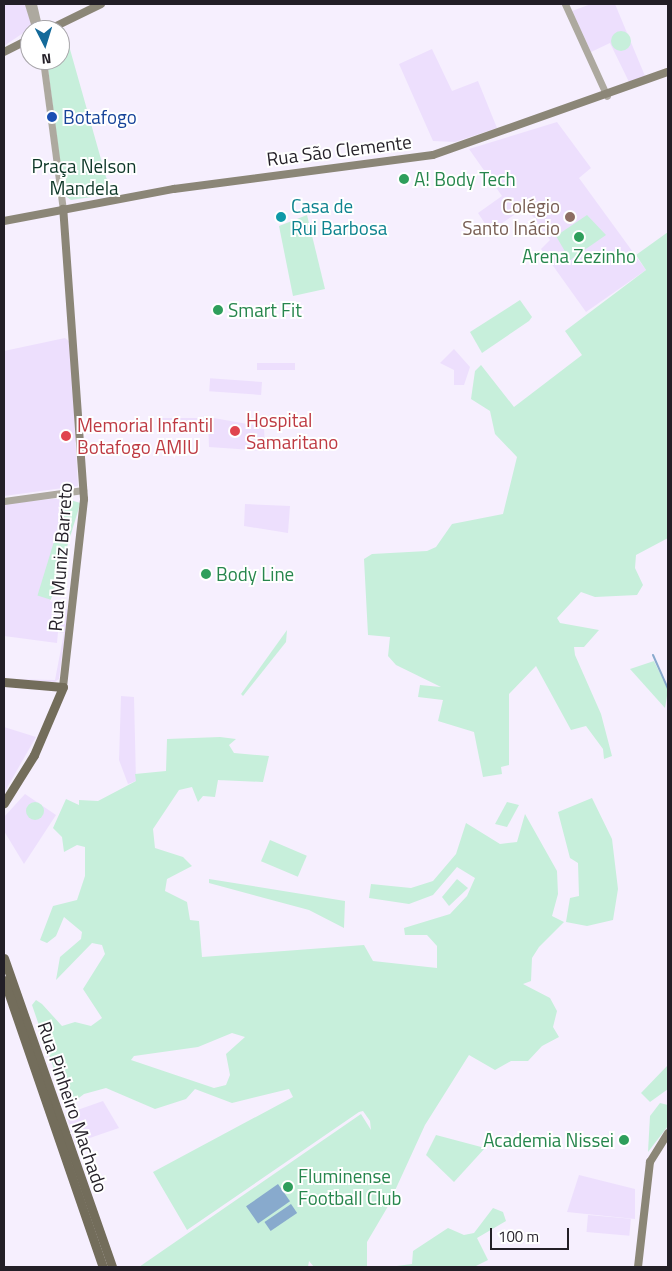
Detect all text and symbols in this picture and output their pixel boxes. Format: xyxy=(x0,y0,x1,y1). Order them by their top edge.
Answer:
north arrow xyxy=(20,20,70,70)
text: N xyxy=(41,49,52,70)
place label: Botafogo xyxy=(63,106,137,128)
marker: Botafogo xyxy=(45,110,59,124)
street label: Rua São Clemente xyxy=(265,130,413,170)
park label: Praça Nelson Mandela xyxy=(31,155,137,199)
place label: A! Body Tech xyxy=(414,168,516,190)
marker: A! Body Tech xyxy=(398,173,410,185)
place label: Casa de Rui Barbosa xyxy=(291,195,387,239)
place label: Colégio Santo Inácio xyxy=(462,195,560,239)
marker: Casa de Rui Barbosa xyxy=(275,211,287,223)
marker: Colégio Santo Inácio xyxy=(564,211,576,223)
marker: Arena Zezinho xyxy=(573,231,585,243)
place label: Arena Zezinho xyxy=(522,245,636,267)
place label: Smart Fit xyxy=(228,299,302,321)
marker: Smart Fit xyxy=(212,304,224,316)
place label: Hospital Samaritano xyxy=(246,409,338,453)
place label: Memorial Infantil Botafogo AMIU xyxy=(77,414,213,458)
marker: Hospital Samaritano xyxy=(228,424,242,438)
marker: Memorial Infantil Botafogo AMIU xyxy=(59,429,73,443)
street label: Rua Muniz Barreto xyxy=(43,482,77,632)
place label: Body Line xyxy=(216,563,294,585)
marker: Body Line xyxy=(200,568,212,580)
street label: Rua Pinheiro Machado xyxy=(33,1019,113,1195)
place label: Academia Nissei xyxy=(483,1129,614,1151)
marker: Academia Nissei xyxy=(618,1134,630,1146)
place label: Fluminense Football Club xyxy=(298,1165,402,1209)
marker: Fluminense Football Club xyxy=(282,1181,294,1193)
scale bar xyxy=(492,1218,571,1250)
text: 100 m xyxy=(498,1225,539,1248)

